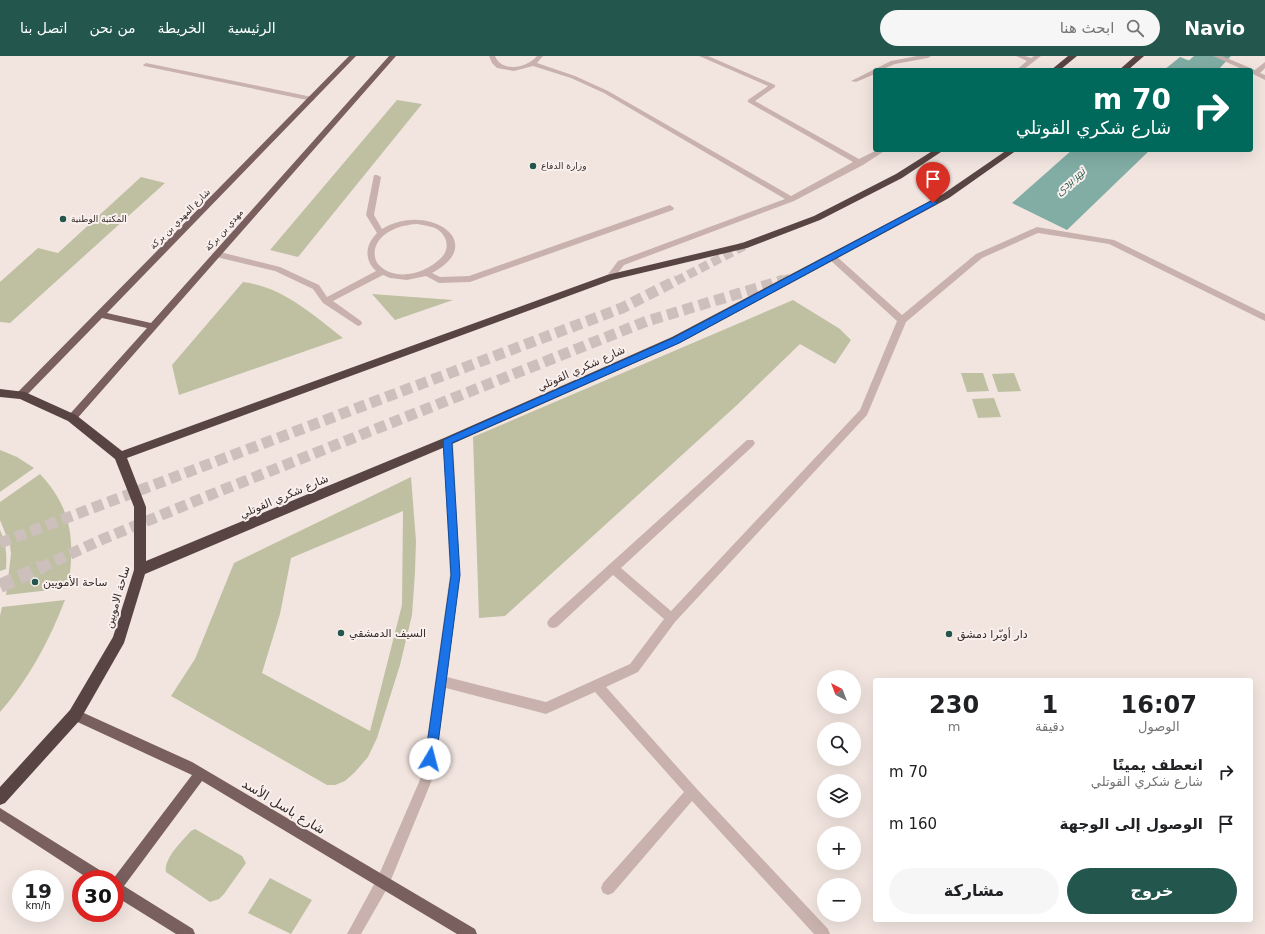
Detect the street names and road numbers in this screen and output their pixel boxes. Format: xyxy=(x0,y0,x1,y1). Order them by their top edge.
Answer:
street label: شارع المهدي بن بركة xyxy=(148,187,212,251)
street label: مهدي بن بركة xyxy=(203,207,245,253)
street label: شارع شكري القوتلي xyxy=(535,343,627,394)
street label: شارع شكري القوتلي xyxy=(238,472,330,521)
street label: ساحة الامويين xyxy=(102,564,133,630)
street label: شارع باسل الأسد xyxy=(239,775,329,838)

